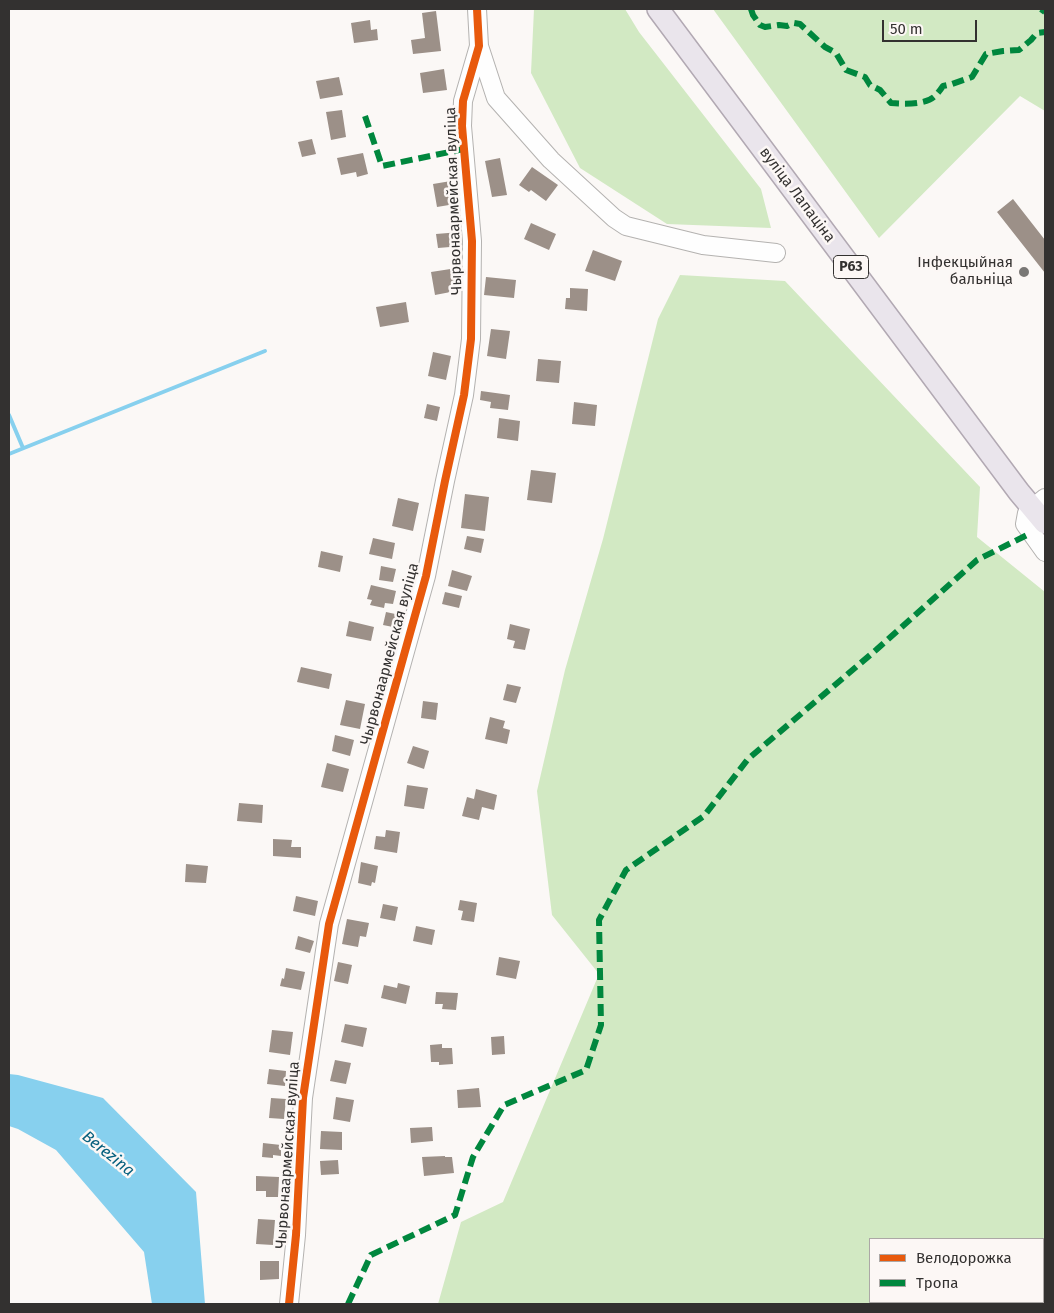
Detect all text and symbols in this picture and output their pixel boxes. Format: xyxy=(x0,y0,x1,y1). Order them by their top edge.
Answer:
scale bar xyxy=(884,10,979,42)
text: 50 m xyxy=(890,20,923,38)
street label: Чырвонаармейская вуліца xyxy=(442,107,466,295)
street label: вуліца Лапаціна xyxy=(755,144,839,246)
place label: Інфекцыйная бальніца xyxy=(917,254,1013,289)
road number: Р63 xyxy=(834,256,868,278)
marker: Інфекцыйная бальніца xyxy=(1017,265,1031,279)
street label: Чырвонаармейская вуліца xyxy=(357,561,423,747)
street label: Чырвонаармейская вуліца xyxy=(272,1061,304,1249)
water label: Berezina xyxy=(78,1127,138,1181)
legend xyxy=(869,1238,1044,1303)
text: Велодорожка xyxy=(916,1249,1012,1267)
text: Тропа xyxy=(916,1274,958,1292)

